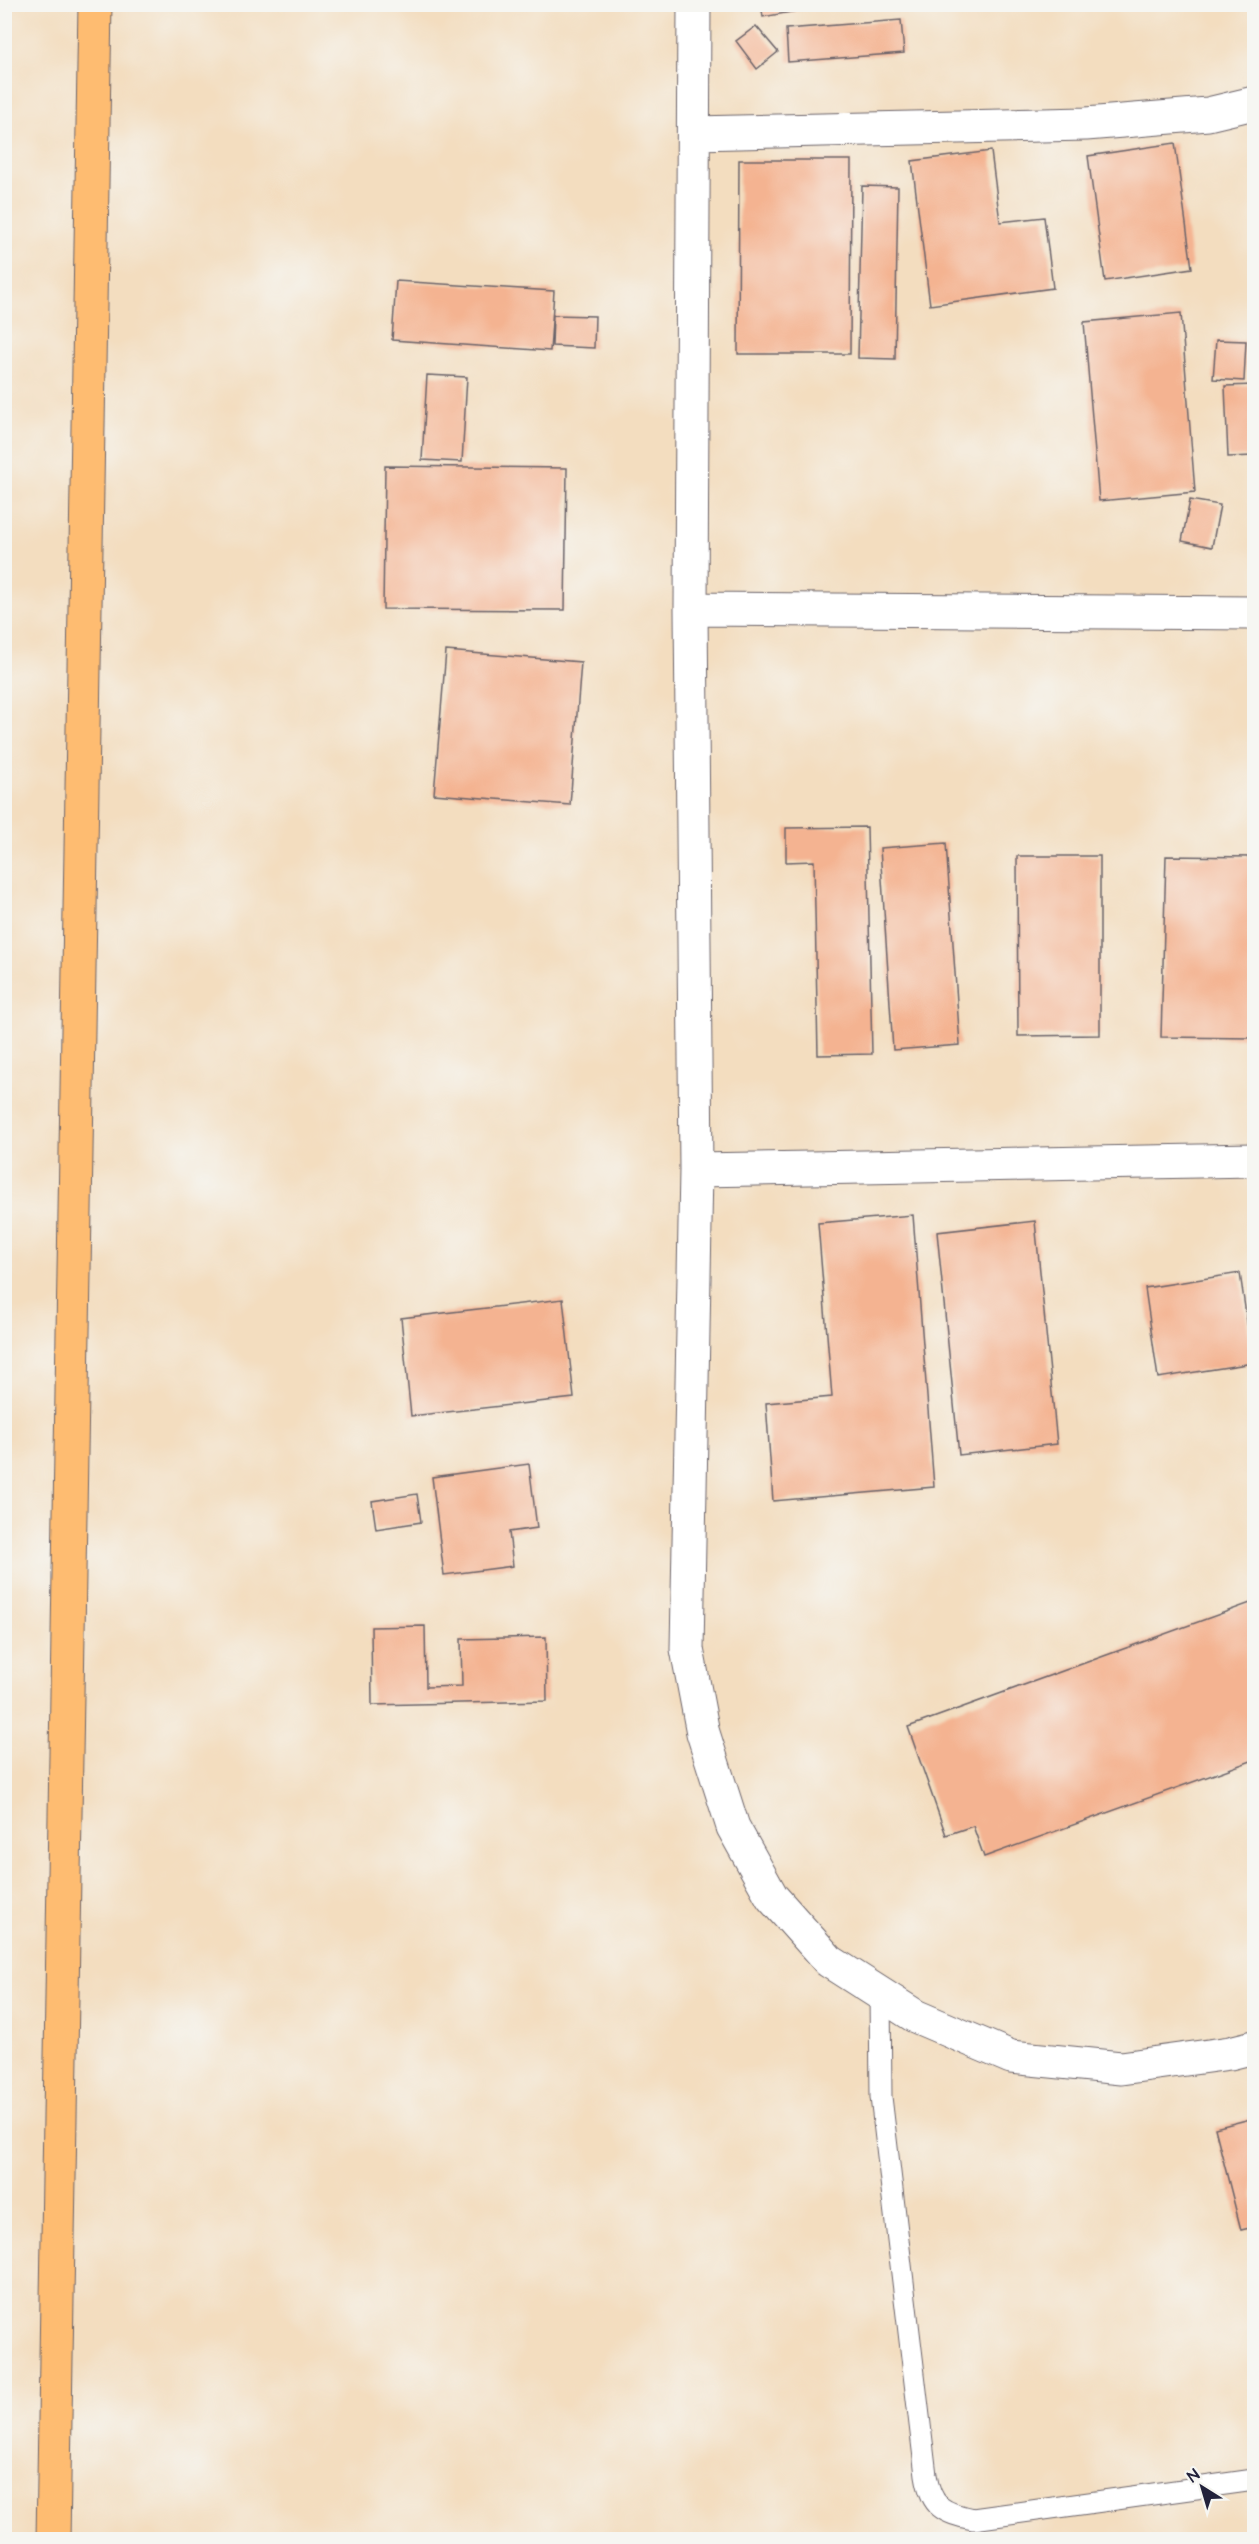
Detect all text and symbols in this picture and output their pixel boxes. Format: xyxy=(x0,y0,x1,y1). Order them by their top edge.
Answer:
north arrow xyxy=(1172,2457,1232,2517)
text: N xyxy=(1183,2464,1204,2488)

